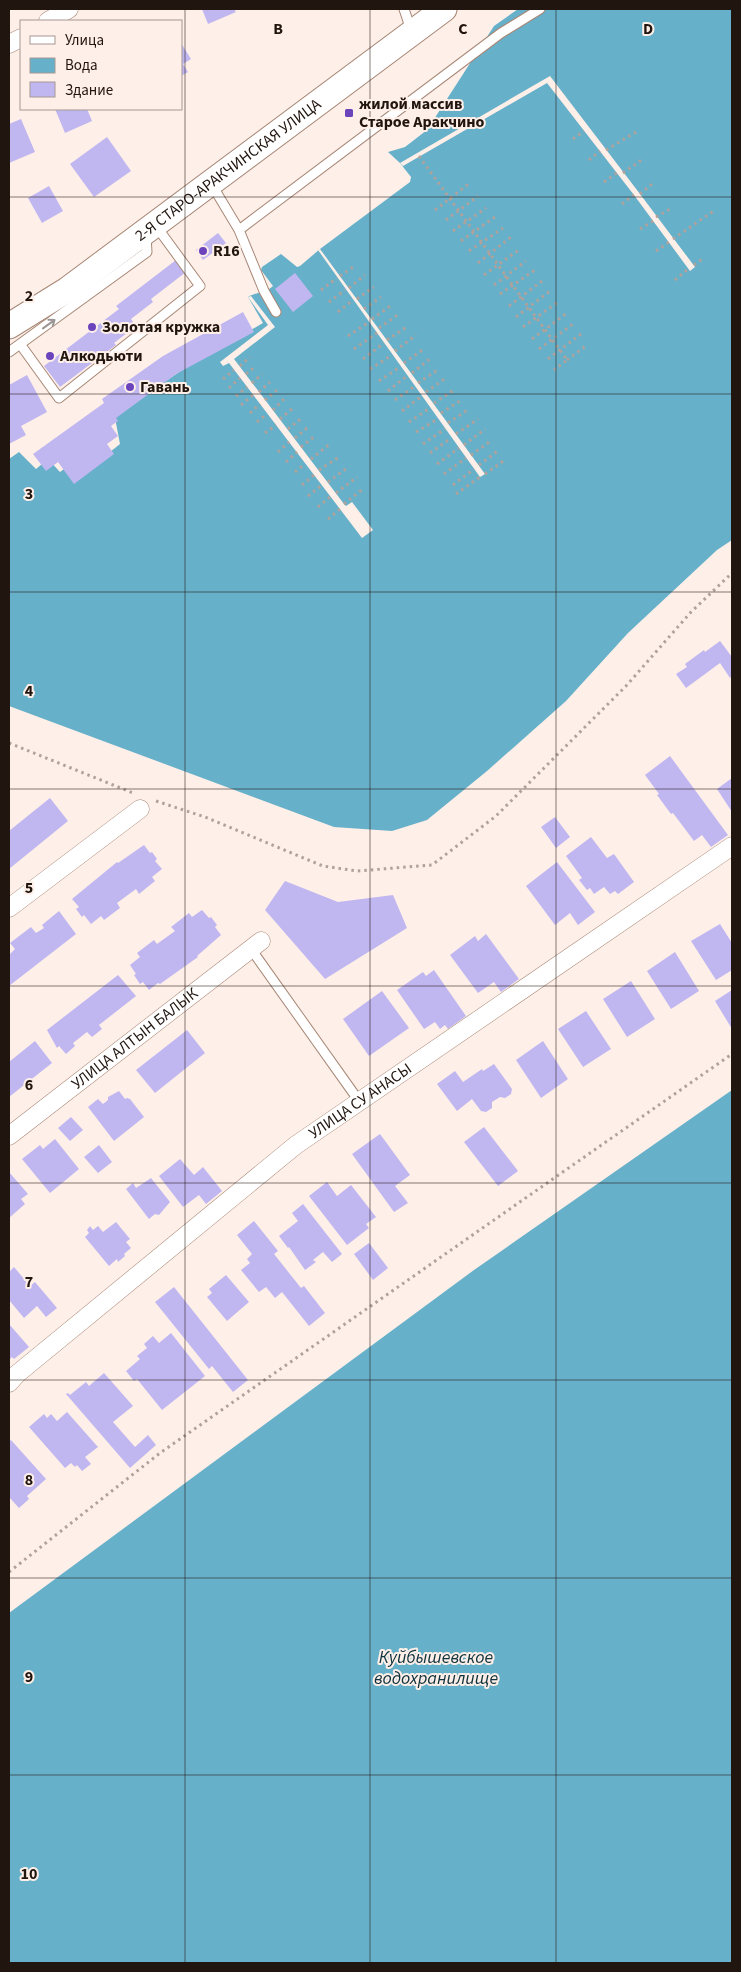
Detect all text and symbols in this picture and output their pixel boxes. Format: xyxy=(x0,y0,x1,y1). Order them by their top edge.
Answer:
text: B xyxy=(273,18,283,40)
text: C xyxy=(458,18,468,40)
text: D xyxy=(643,18,653,40)
legend xyxy=(20,20,182,110)
text: Улица xyxy=(65,30,104,51)
text: Вода xyxy=(65,55,98,76)
text: Здание xyxy=(65,80,113,101)
street label: 2-Я СТАРО-АРАКЧИНСКАЯ УЛИЦА xyxy=(130,93,326,247)
place label: жилой массив Старое Аракчино xyxy=(359,93,485,133)
marker: жилой массив Старое Аракчино xyxy=(343,107,355,119)
place label: R16 xyxy=(213,240,240,262)
marker: R16 xyxy=(197,245,209,257)
text: 2 xyxy=(25,285,33,307)
place label: Золотая кружка xyxy=(102,316,220,338)
one-way arrow xyxy=(42,318,55,329)
marker: Золотая кружка xyxy=(86,321,98,333)
place label: Алкодьюти xyxy=(59,345,143,367)
marker: Алкодьюти xyxy=(44,350,56,362)
place label: Гавань xyxy=(140,376,190,398)
marker: Гавань xyxy=(124,381,136,393)
text: 3 xyxy=(25,483,33,505)
text: 4 xyxy=(25,680,34,702)
text: 5 xyxy=(25,877,33,899)
street label: УЛИЦА АЛТЫН БАЛЫК xyxy=(67,982,203,1095)
street label: УЛИЦА СУ АНАСЫ xyxy=(305,1058,416,1144)
text: 6 xyxy=(25,1074,33,1096)
text: 7 xyxy=(25,1271,33,1293)
text: 8 xyxy=(25,1469,33,1491)
water label: Куйбышевское водохранилище xyxy=(374,1645,498,1691)
text: 9 xyxy=(25,1666,33,1688)
text: 10 xyxy=(21,1863,37,1885)

